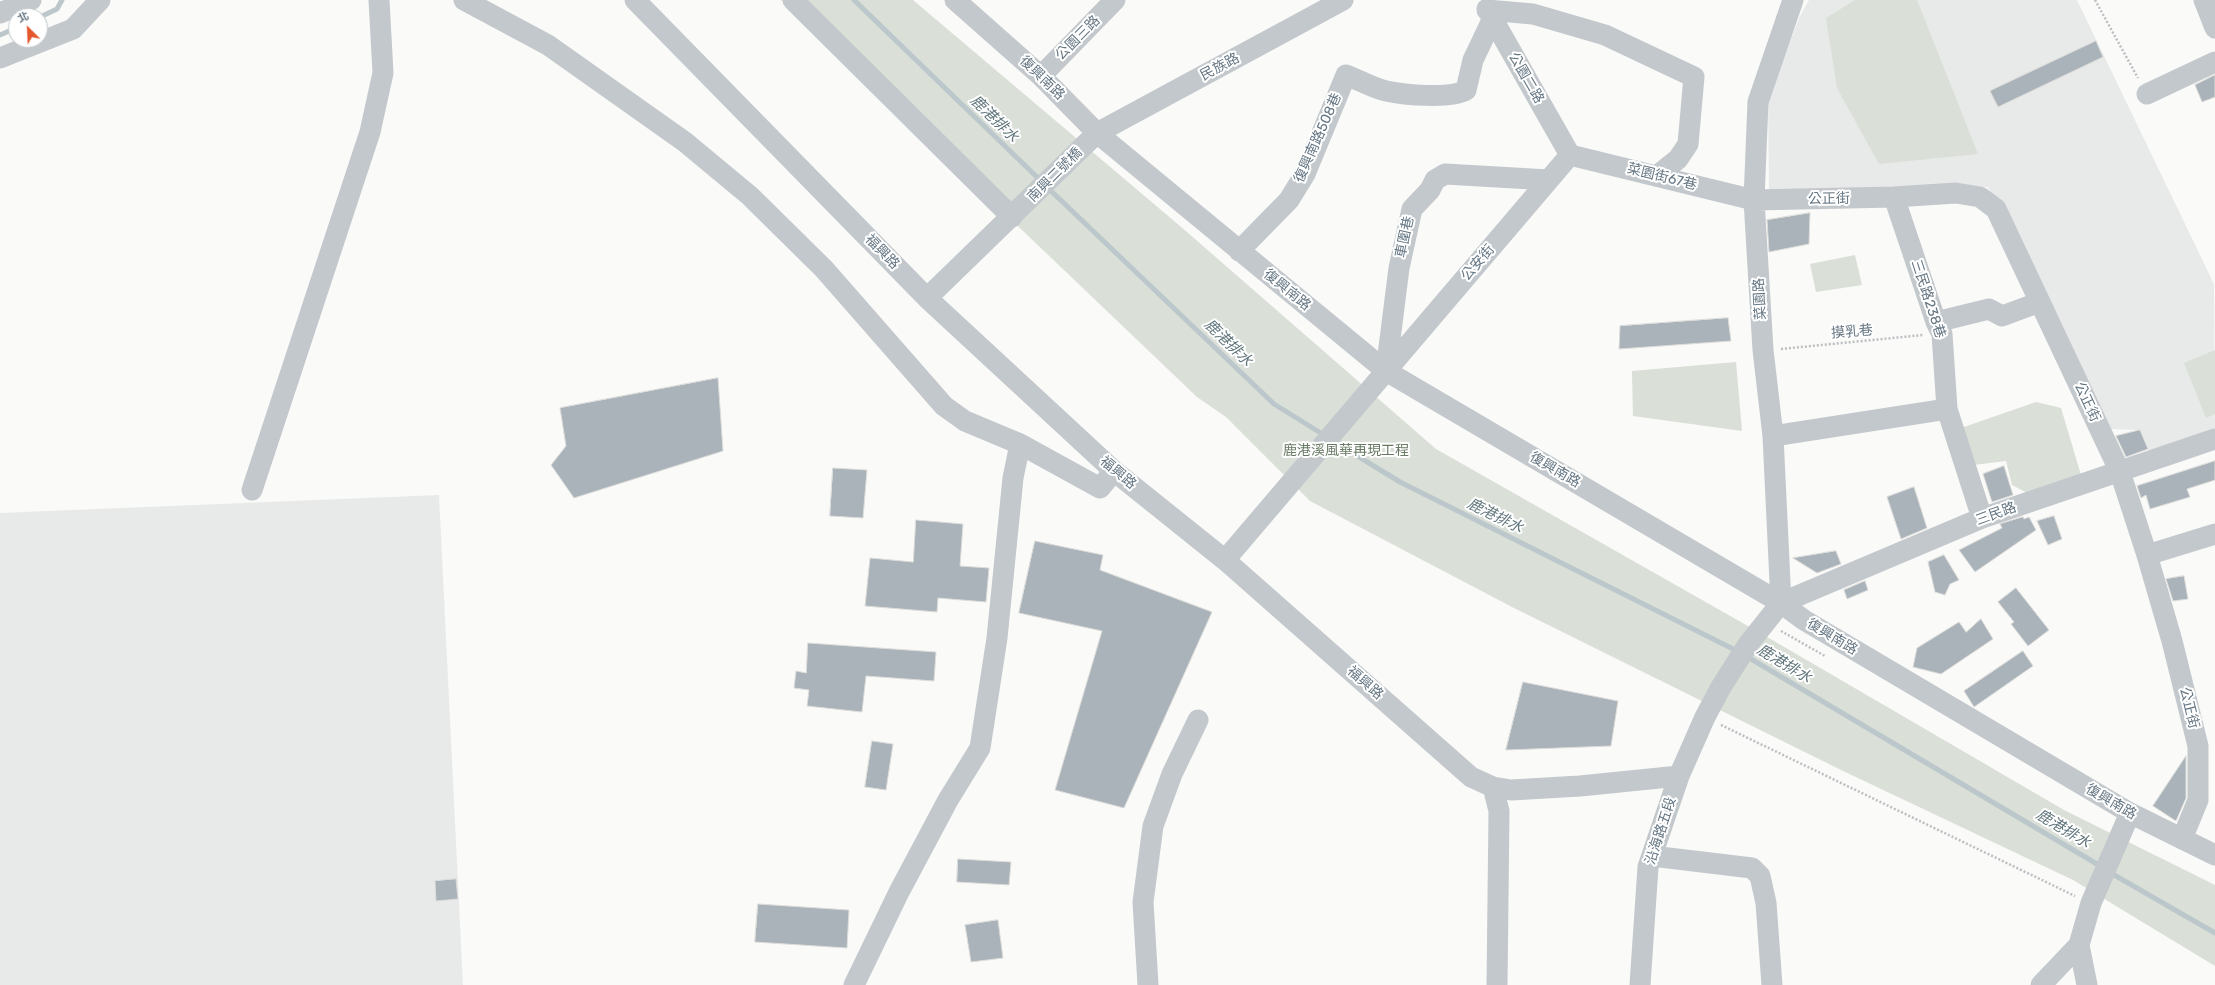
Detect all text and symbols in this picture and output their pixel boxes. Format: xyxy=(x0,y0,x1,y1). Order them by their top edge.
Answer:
north arrow xyxy=(8,8,48,48)
text: 北 xyxy=(16,9,31,26)
street label: 公園三路 xyxy=(1052,12,1104,64)
street label: 民族路 xyxy=(1198,50,1242,84)
street label: 公園二路 xyxy=(1505,50,1547,106)
street label: 復興南路 xyxy=(1016,53,1068,103)
street label: 復興南路508巷 xyxy=(1291,91,1345,185)
water label: 鹿港排水 xyxy=(966,92,1022,146)
street label: 南興二號橋 xyxy=(1024,144,1086,206)
street label: 菜園街67巷 xyxy=(1625,160,1699,194)
street label: 公正街 xyxy=(1808,190,1850,208)
street label: 車圍巷 xyxy=(1392,215,1418,259)
street label: 福興路 xyxy=(861,231,903,273)
street label: 公安街 xyxy=(1458,242,1498,284)
street label: 三民路238巷 xyxy=(1907,258,1949,340)
street label: 復興南路 xyxy=(1260,266,1314,314)
street label: 菜園路 xyxy=(1751,278,1769,320)
water label: 鹿港排水 xyxy=(1200,316,1256,370)
street label: 摸乳巷 xyxy=(1830,322,1874,342)
street label: 公正街 xyxy=(2071,379,2103,425)
park label: 鹿港溪風華再現工程 xyxy=(1283,443,1409,459)
street label: 復興南路 xyxy=(1527,449,1583,491)
street label: 福興路 xyxy=(1097,453,1139,493)
water label: 鹿港排水 xyxy=(1464,495,1526,537)
street label: 三民路 xyxy=(1973,499,2019,529)
street label: 復興南路 xyxy=(1804,615,1860,659)
water label: 鹿港排水 xyxy=(1754,641,1814,687)
street label: 福興路 xyxy=(1344,663,1386,703)
street label: 公正街 xyxy=(2176,686,2202,730)
street label: 復興南路 xyxy=(2083,781,2139,823)
street label: 沿海路五段 xyxy=(1642,795,1680,867)
water label: 鹿港排水 xyxy=(2033,806,2093,852)

